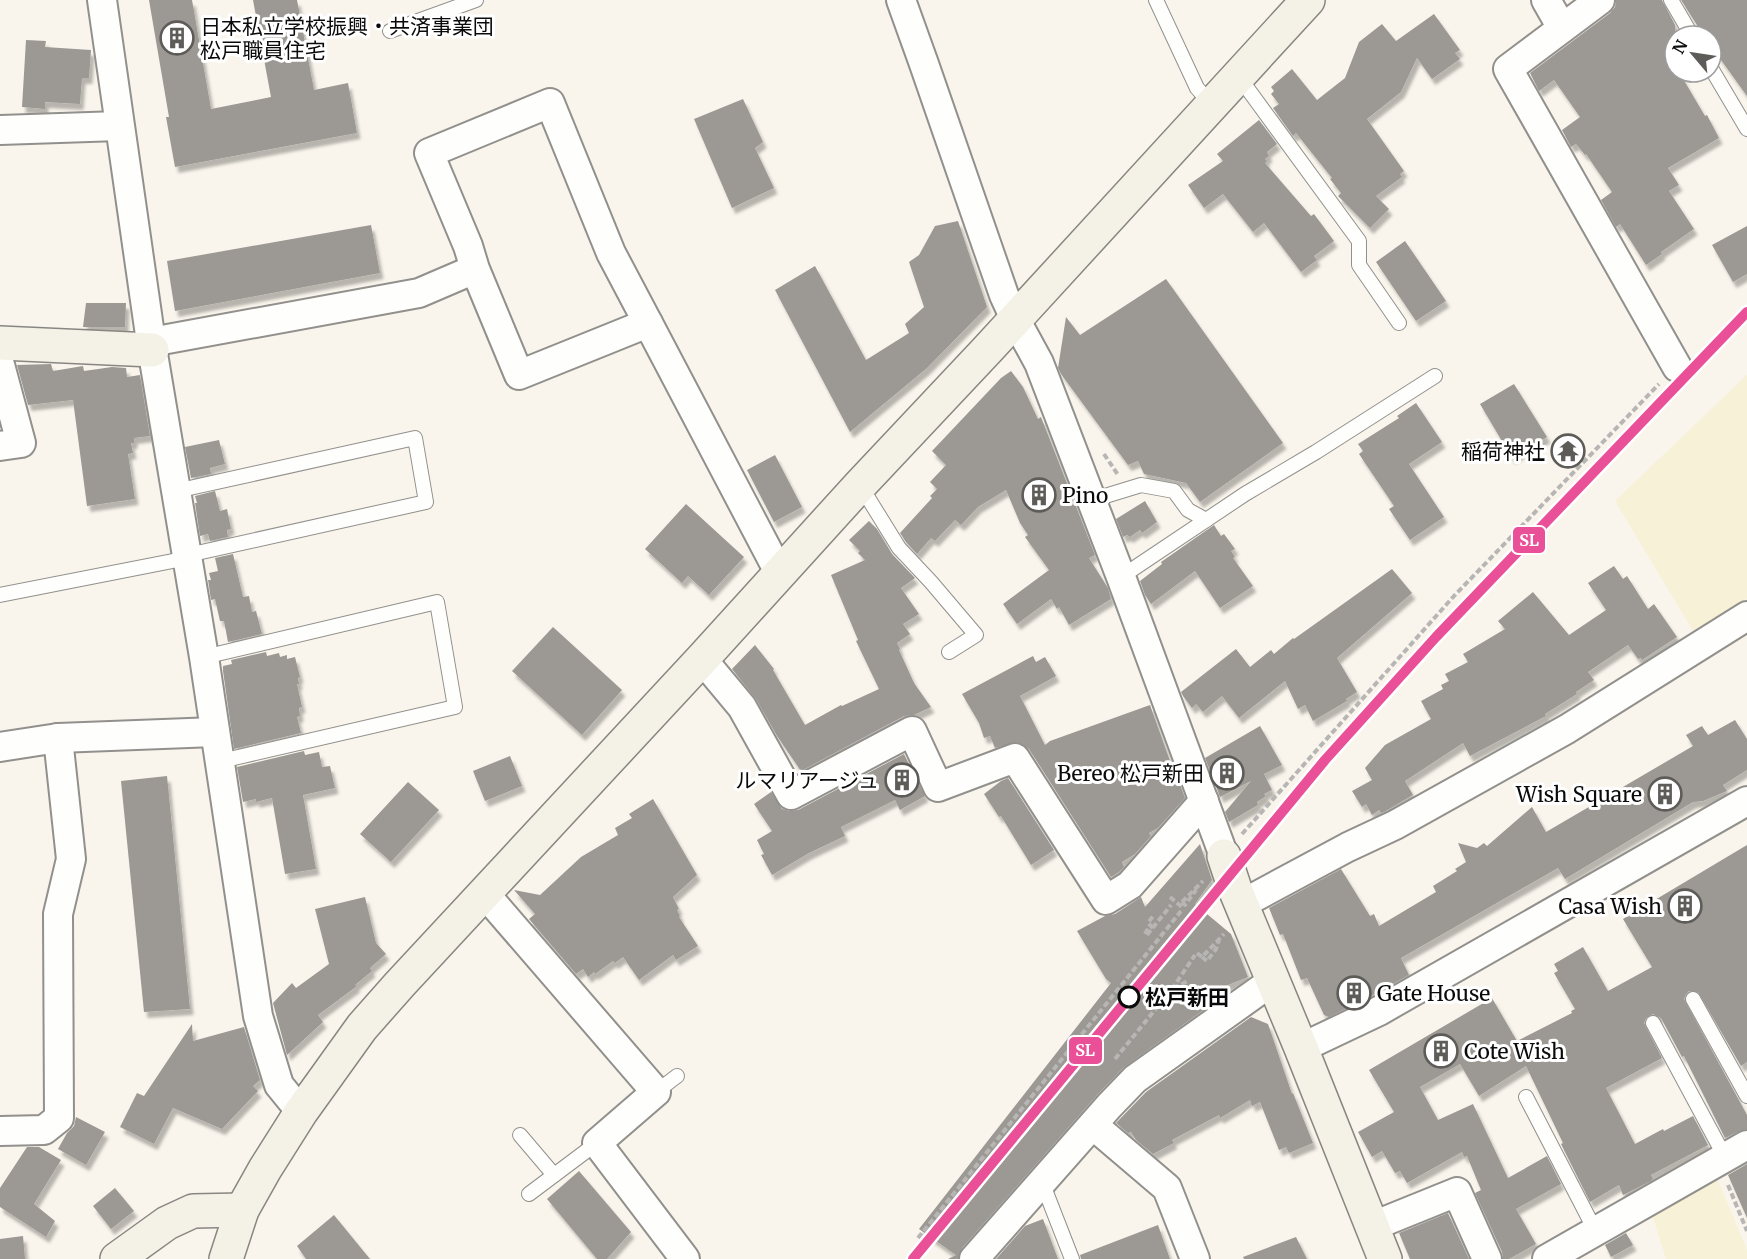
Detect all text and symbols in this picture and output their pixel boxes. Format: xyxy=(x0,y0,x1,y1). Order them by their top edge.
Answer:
place label: 日本私立学校振興・共済事業団 松戸職員住宅 xyxy=(200,13,494,64)
building icon: 日本私立学校振興・共済事業団 松戸職員住宅 xyxy=(159,20,195,56)
north arrow xyxy=(1663,24,1723,84)
text: N xyxy=(1668,36,1692,57)
temple icon: 稲荷神社 xyxy=(1550,433,1586,469)
place label: 稲荷神社 xyxy=(1461,438,1545,465)
building icon: Pino xyxy=(1021,477,1057,513)
place label: Pino xyxy=(1062,482,1108,509)
line badge: SL xyxy=(1512,526,1546,554)
text: SL xyxy=(1519,530,1539,550)
building icon: Bereo 松戸新田 xyxy=(1209,755,1245,791)
place label: Bereo 松戸新田 xyxy=(1057,760,1204,787)
building icon: ルマリアージュ xyxy=(884,762,920,798)
place label: ルマリアージュ xyxy=(735,767,879,794)
building icon: Wish Square xyxy=(1647,776,1683,812)
place label: Wish Square xyxy=(1515,781,1642,808)
building icon: Casa Wish xyxy=(1667,888,1703,924)
place label: Casa Wish xyxy=(1558,893,1662,920)
building icon: Gate House xyxy=(1336,975,1372,1011)
place label: Gate House xyxy=(1377,980,1490,1007)
place label: 松戸新田 xyxy=(1145,984,1229,1011)
marker: 松戸新田 xyxy=(1118,986,1140,1008)
building icon: Cote Wish xyxy=(1423,1033,1459,1069)
line badge: SL xyxy=(1068,1036,1103,1065)
place label: Cote Wish xyxy=(1464,1038,1565,1065)
text: SL xyxy=(1075,1040,1095,1060)

